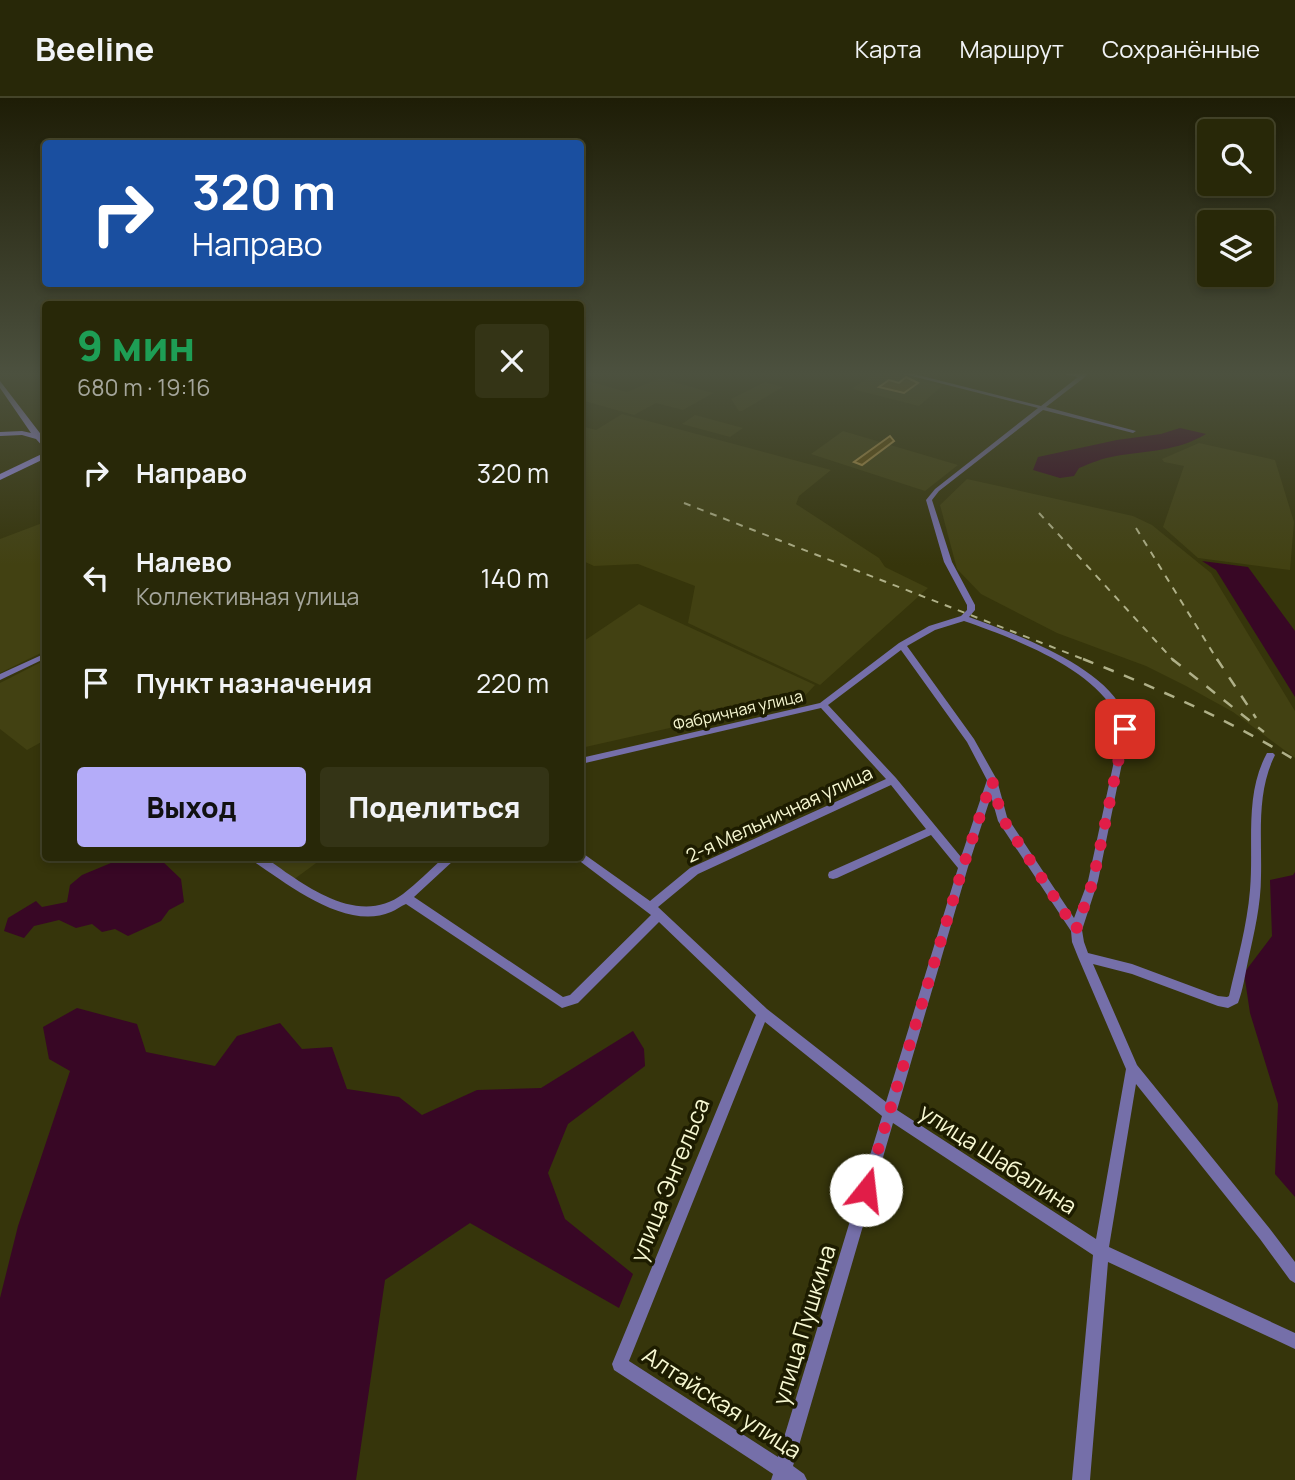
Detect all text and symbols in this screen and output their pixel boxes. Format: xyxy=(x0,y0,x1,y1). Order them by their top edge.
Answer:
text: Beeline xyxy=(35,26,154,71)
text: Карта xyxy=(855,32,922,65)
text: Маршрут xyxy=(960,32,1064,65)
text: Сохранённые xyxy=(1102,32,1260,65)
map controls xyxy=(1197,119,1274,287)
button: search xyxy=(1197,119,1274,196)
text: 320 m xyxy=(192,158,336,225)
icon: right xyxy=(77,168,168,259)
button: layers xyxy=(1197,210,1274,287)
text: Направо xyxy=(192,222,323,266)
text: 9 мин xyxy=(77,316,195,374)
button: close xyxy=(475,324,549,398)
text: 680 m · 19:16 xyxy=(77,371,211,403)
icon: right xyxy=(77,454,115,492)
text: Направо xyxy=(136,455,247,491)
text: 320 m xyxy=(477,455,549,491)
text: Налево xyxy=(136,544,232,580)
icon: left xyxy=(77,559,115,597)
text: 140 m xyxy=(480,560,549,596)
text: Коллективная улица xyxy=(136,580,359,612)
icon: arrive xyxy=(77,664,115,702)
text: Пункт назначения xyxy=(136,665,372,701)
text: 220 m xyxy=(476,665,549,701)
street label: Фабричная улица xyxy=(671,684,805,736)
pin xyxy=(1095,699,1155,759)
icon: arrive xyxy=(1106,710,1144,748)
street label: 2-я Мельничная улица xyxy=(681,759,877,869)
button: Выход xyxy=(77,767,306,847)
button: Поделиться xyxy=(320,767,549,847)
street label: улица Энгельса xyxy=(622,1093,717,1266)
street label: улица Шабалина xyxy=(913,1095,1084,1221)
position arrow xyxy=(829,1153,903,1227)
street label: улица Пушкина xyxy=(763,1241,843,1409)
street label: Алтайская улица xyxy=(637,1339,808,1466)

